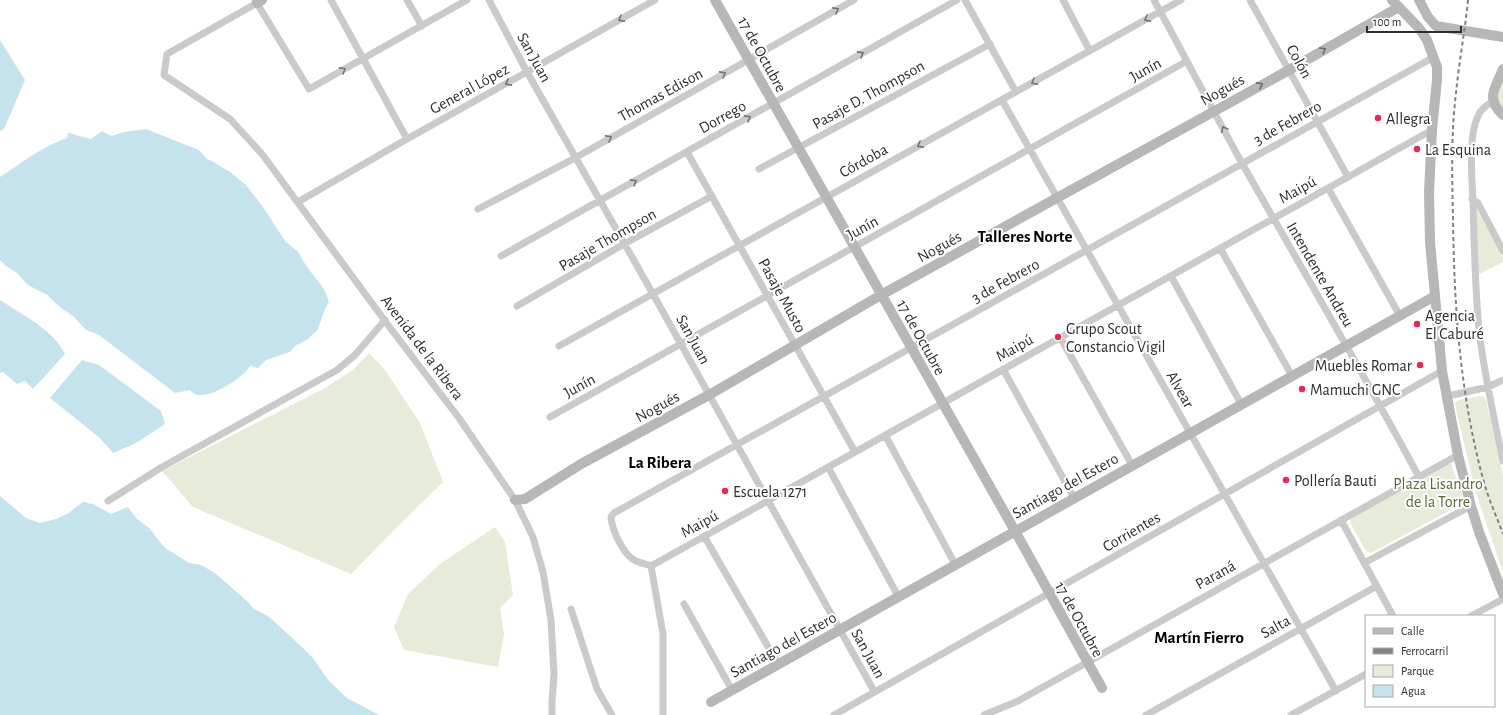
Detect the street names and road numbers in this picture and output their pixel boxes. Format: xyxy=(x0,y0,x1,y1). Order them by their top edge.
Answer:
street label: 17 de Octubre xyxy=(735,14,789,95)
street label: San Juan xyxy=(514,30,554,85)
street label: Colón xyxy=(1283,42,1315,81)
street label: Junín xyxy=(1127,55,1164,85)
street label: Pasaje D. Thompson xyxy=(810,58,928,133)
street label: General López xyxy=(427,60,512,117)
street label: Thomas Edison xyxy=(616,65,705,125)
street label: Nogués xyxy=(1198,71,1247,108)
street label: Dorrego xyxy=(696,97,749,136)
street label: 3 de Febrero xyxy=(1251,98,1324,148)
street label: Córdoba xyxy=(837,141,890,181)
street label: Maipú xyxy=(1276,173,1319,207)
street label: Pasaje Thompson xyxy=(556,206,659,275)
street label: Junín xyxy=(844,213,881,243)
street label: Intendente Andreu xyxy=(1284,219,1357,330)
street label: Nogués xyxy=(915,228,964,265)
street label: Pasaje Musto xyxy=(754,256,809,336)
street label: 3 de Febrero xyxy=(969,256,1042,306)
street label: Avenida de la Ribera xyxy=(378,292,467,403)
street label: 17 de Octubre xyxy=(894,297,948,378)
street label: San Juan xyxy=(673,312,713,367)
street label: Maipú xyxy=(993,331,1036,365)
street label: Alvear xyxy=(1163,368,1197,411)
street label: Junín xyxy=(561,371,598,401)
street label: Nogués xyxy=(633,388,682,425)
street label: Santiago del Estero xyxy=(1010,450,1121,522)
street label: Maipú xyxy=(678,507,721,541)
street label: Corrientes xyxy=(1100,509,1163,555)
street label: Paraná xyxy=(1193,557,1238,592)
street label: 17 de Octubre xyxy=(1052,579,1106,660)
street label: Santiago del Estero xyxy=(728,609,839,681)
street label: Salta xyxy=(1258,612,1293,641)
street label: San Juan xyxy=(848,626,888,681)

